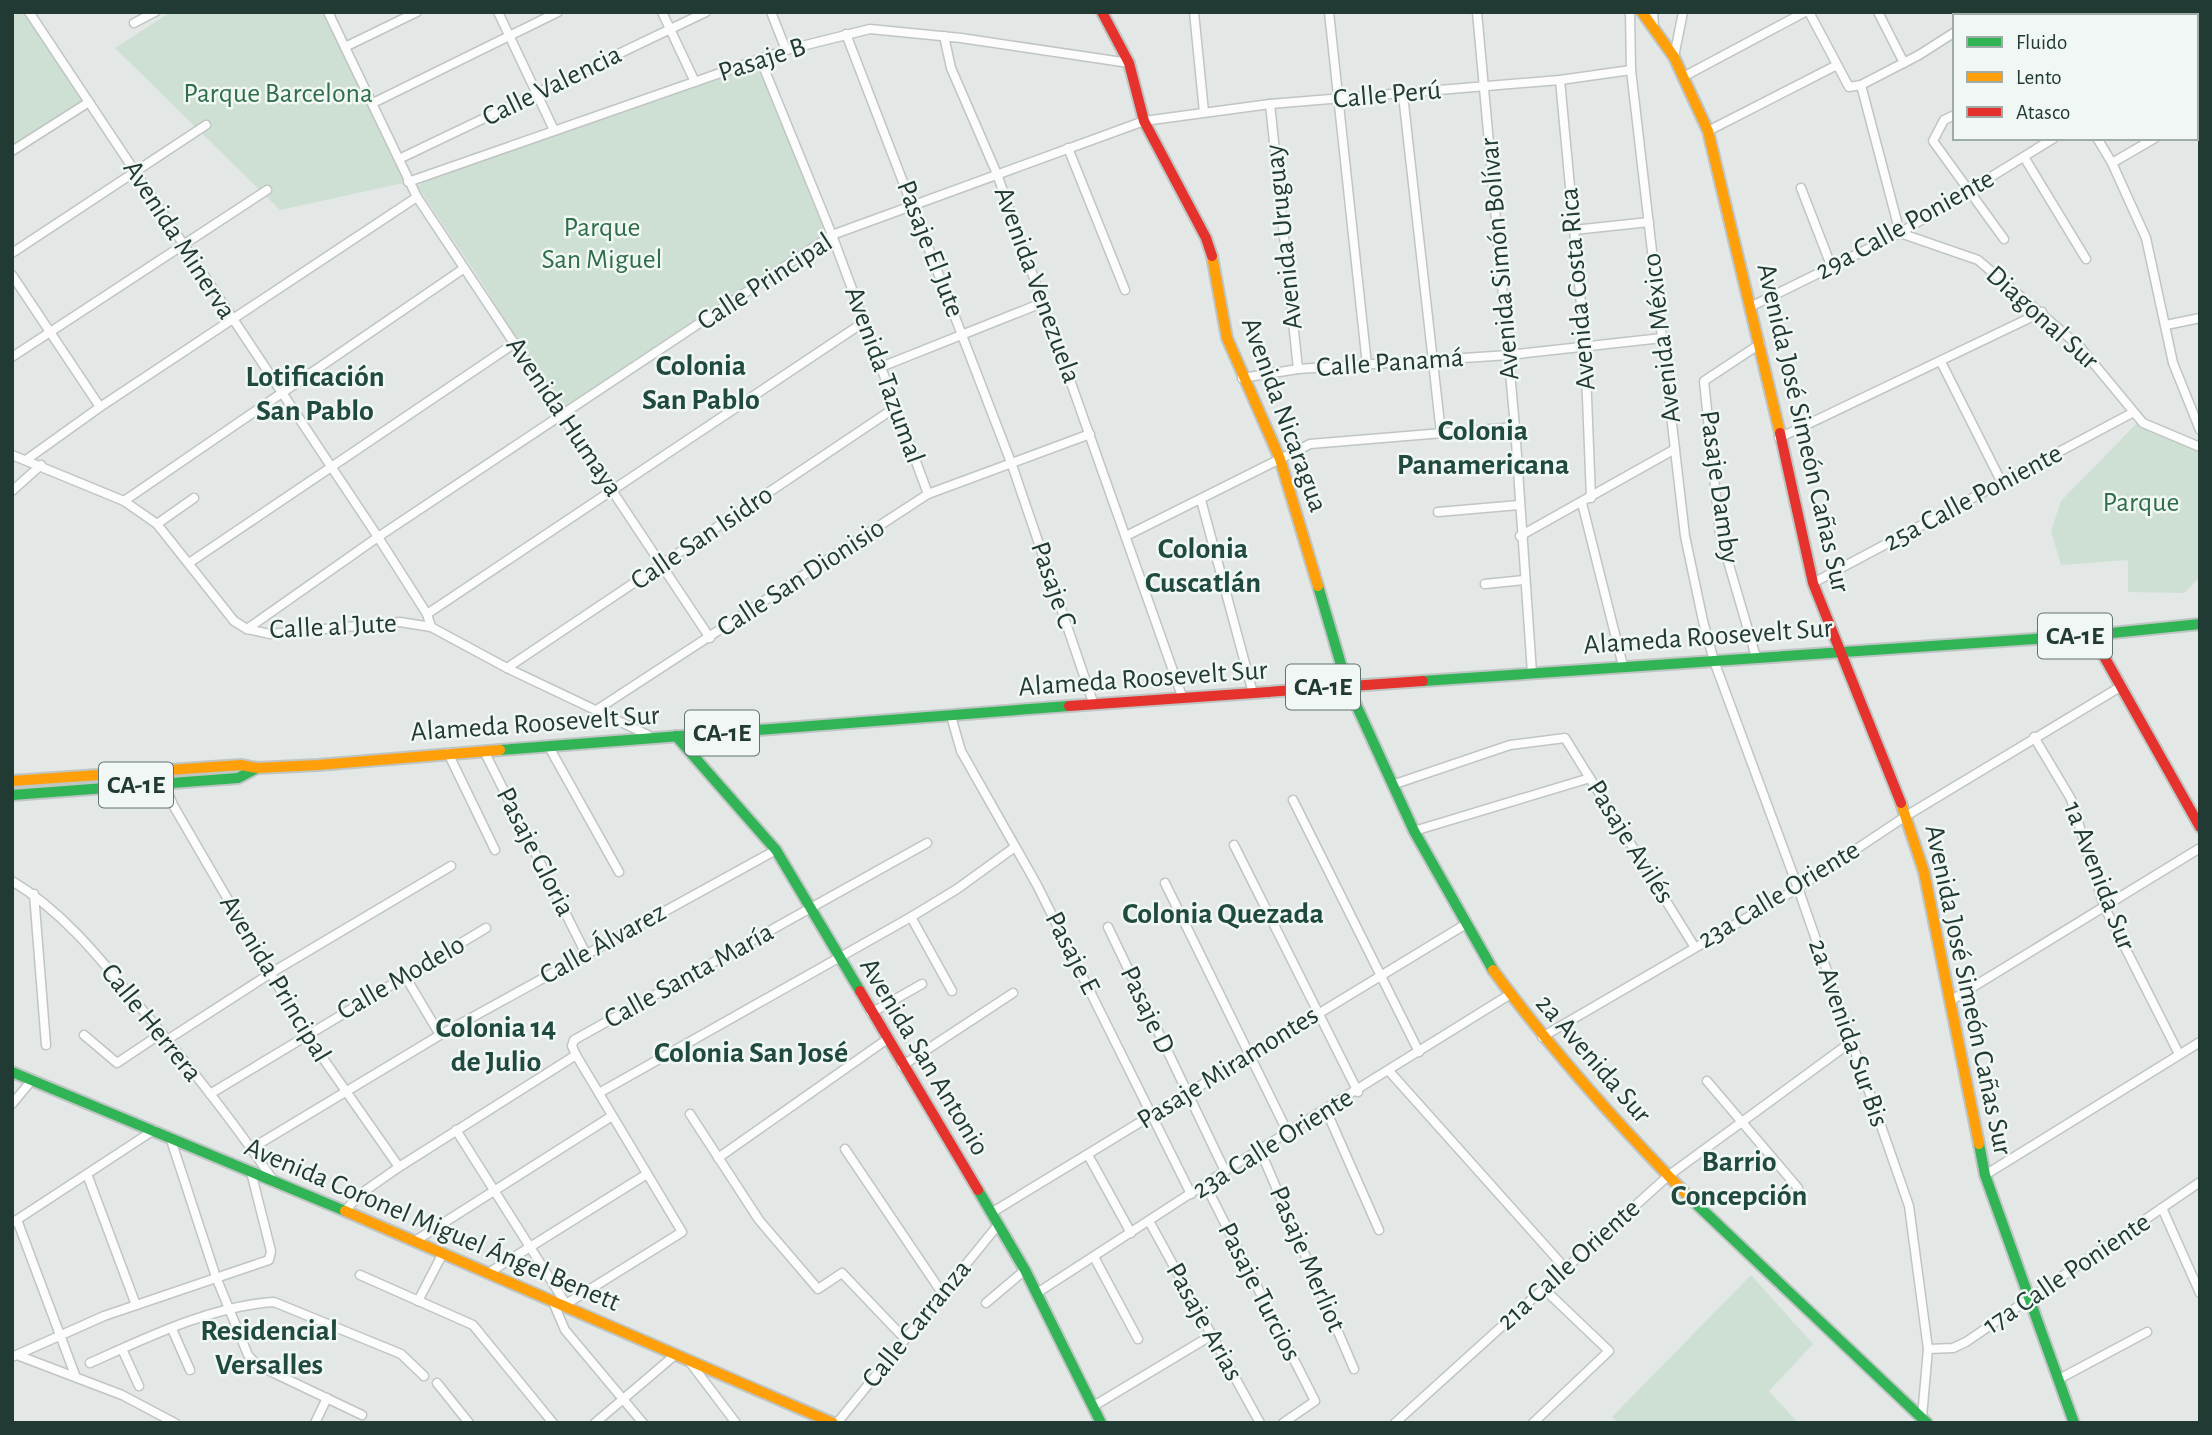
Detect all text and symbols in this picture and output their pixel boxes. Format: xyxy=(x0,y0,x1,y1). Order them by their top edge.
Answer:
legend xyxy=(1953,14,2198,140)
text: Fluido xyxy=(2016,32,2067,53)
street label: Pasaje B xyxy=(715,33,809,87)
street label: Calle Valencia xyxy=(478,40,626,132)
text: Lento xyxy=(2016,67,2062,88)
street label: Calle Perú xyxy=(1332,76,1442,114)
park label: Parque Barcelona xyxy=(183,80,373,108)
text: Atasco xyxy=(2016,102,2070,123)
street label: Avenida Simón Bolívar xyxy=(1475,136,1525,382)
street label: Avenida Uruguay xyxy=(1260,143,1308,331)
street label: Avenida Minerva xyxy=(117,156,241,325)
street label: 29a Calle Poniente xyxy=(1811,164,1999,286)
street label: Pasaje El Jute xyxy=(891,177,969,321)
street label: Avenida Venezuela xyxy=(989,183,1086,387)
street label: Avenida Costa Rica xyxy=(1555,186,1601,392)
park label: Parque San Miguel xyxy=(542,214,662,274)
street label: Calle Principal xyxy=(692,228,838,336)
street label: Avenida México xyxy=(1638,251,1686,425)
street label: Avenida José Simeón Cañas Sur xyxy=(1751,261,1855,595)
street label: Diagonal Sur xyxy=(1981,261,2103,375)
street label: Avenida Tazumal xyxy=(839,283,929,467)
street label: Avenida Nicaragua xyxy=(1236,314,1332,516)
street label: Avenida Humaya xyxy=(501,332,628,502)
street label: Calle Panamá xyxy=(1315,344,1465,382)
district label: Colonia San Pablo xyxy=(642,351,760,415)
district label: Lotificación San Pablo xyxy=(245,362,385,426)
street label: Pasaje Damby xyxy=(1694,409,1744,565)
district label: Colonia Panamericana xyxy=(1397,416,1569,480)
street label: 25a Calle Poniente xyxy=(1879,439,2067,557)
street label: Calle San Isidro xyxy=(626,480,778,596)
park label: Parque xyxy=(2103,489,2179,517)
street label: Calle San Dionisio xyxy=(712,514,890,642)
district label: Colonia Cuscatlán xyxy=(1145,534,1261,598)
street label: Pasaje C xyxy=(1025,538,1081,632)
street label: Calle al Jute xyxy=(269,610,397,644)
street label: Alameda Roosevelt Sur xyxy=(1583,614,1833,660)
road number: CA-1E xyxy=(2038,614,2112,658)
street label: Alameda Roosevelt Sur xyxy=(1018,656,1268,702)
road number: CA-1E xyxy=(1286,664,1360,709)
street label: Alameda Roosevelt Sur xyxy=(410,701,660,747)
road number: CA-1E xyxy=(685,710,759,755)
road number: CA-1E xyxy=(99,762,173,807)
street label: Pasaje Avilés xyxy=(1581,775,1679,909)
street label: Pasaje Gloria xyxy=(491,783,579,921)
street label: 1a Avenida Sur xyxy=(2058,798,2140,954)
street label: Avenida José Simeón Cañas Sur xyxy=(1919,822,2017,1158)
street label: 23a Calle Oriente xyxy=(1693,836,1865,954)
street label: Avenida Principal xyxy=(214,891,336,1067)
street label: Calle Álvarez xyxy=(534,895,671,990)
district label: Colonia Quezada xyxy=(1122,899,1324,929)
street label: Pasaje E xyxy=(1039,907,1105,999)
street label: Calle Santa María xyxy=(600,918,778,1034)
street label: Calle Modelo xyxy=(332,930,470,1026)
street label: 2a Avenida Sur Bis xyxy=(1803,935,1893,1131)
street label: Avenida San Antonio xyxy=(854,953,994,1161)
street label: Calle Herrera xyxy=(95,959,207,1087)
street label: Pasaje D xyxy=(1115,962,1179,1058)
street label: 2a Avenida Sur xyxy=(1530,989,1656,1129)
street label: Pasaje Miramontes xyxy=(1133,1001,1323,1135)
district label: Colonia 14 de Julio xyxy=(436,1013,556,1077)
district label: Colonia San José xyxy=(654,1038,848,1068)
street label: 23a Calle Oriente xyxy=(1188,1084,1358,1204)
street label: Avenida Coronel Miguel Ángel Benett xyxy=(240,1130,625,1317)
district label: Barrio Concepción xyxy=(1671,1147,1807,1211)
street label: Pasaje Merliot xyxy=(1264,1182,1350,1336)
street label: 21a Calle Oriente xyxy=(1492,1194,1646,1336)
street label: 17a Calle Poniente xyxy=(1979,1208,2155,1340)
street label: Pasaje Turcios xyxy=(1212,1218,1306,1366)
street label: Calle Carranza xyxy=(857,1255,977,1393)
street label: Pasaje Arias xyxy=(1160,1258,1248,1386)
district label: Residencial Versalles xyxy=(200,1316,338,1380)

